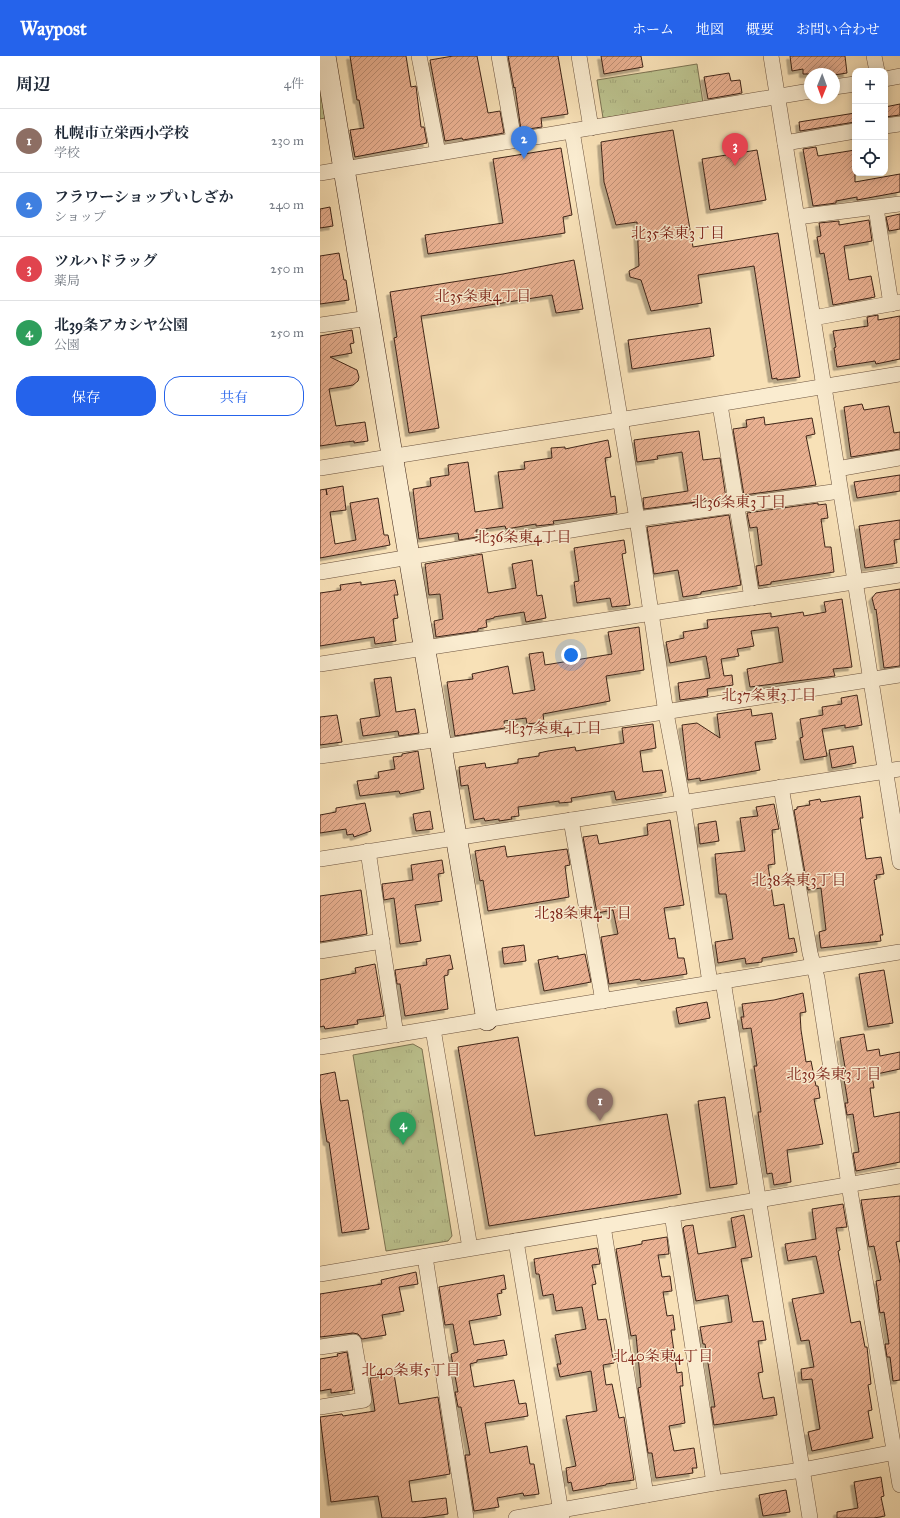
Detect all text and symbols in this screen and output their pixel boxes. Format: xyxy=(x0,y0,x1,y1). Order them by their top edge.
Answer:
text: Waypost xyxy=(20,17,87,40)
text: ホーム xyxy=(632,21,674,38)
text: 地図 xyxy=(696,21,724,38)
text: 概要 xyxy=(746,21,774,38)
text: お問い合わせ xyxy=(796,21,880,38)
north arrow xyxy=(804,68,840,104)
map controls xyxy=(852,68,888,176)
button: + xyxy=(852,68,888,104)
text: 周辺 xyxy=(16,74,50,95)
text: 4件 xyxy=(284,76,304,92)
button: − xyxy=(852,104,888,140)
text: 札幌市立栄西小学校 xyxy=(54,124,189,142)
pin: 2 xyxy=(511,126,537,159)
text: 1 xyxy=(26,133,32,149)
text: 230 m xyxy=(271,133,304,149)
pin: 3 xyxy=(722,133,748,166)
button: locate xyxy=(852,140,888,176)
text: 学校 xyxy=(54,145,80,161)
text: フラワーショップいしざか xyxy=(54,188,233,206)
text: 2 xyxy=(26,197,32,213)
text: 240 m xyxy=(269,197,304,213)
text: ショップ xyxy=(54,209,106,225)
district label: 北35条東3丁目 xyxy=(631,224,725,242)
text: ツルハドラッグ xyxy=(54,252,157,270)
text: 3 xyxy=(26,261,32,277)
text: 250 m xyxy=(270,261,304,277)
text: 薬局 xyxy=(54,273,80,289)
district label: 北35条東4丁目 xyxy=(435,287,531,305)
text: 北39条アカシヤ公園 xyxy=(54,316,188,334)
text: 4 xyxy=(25,325,33,341)
text: 250 m xyxy=(270,325,304,341)
text: 公園 xyxy=(54,337,80,353)
button: 保存 xyxy=(16,376,156,416)
button: 共有 xyxy=(164,376,304,416)
district label: 北36条東3丁目 xyxy=(692,493,786,511)
district label: 北36条東4丁目 xyxy=(474,528,572,546)
your location xyxy=(561,645,581,665)
district label: 北37条東3丁目 xyxy=(721,686,817,704)
district label: 北37条東4丁目 xyxy=(504,719,602,737)
district label: 北38条東3丁目 xyxy=(752,871,846,889)
district label: 北38条東4丁目 xyxy=(534,904,632,922)
district label: 北39条東3丁目 xyxy=(786,1065,882,1083)
pin: 1 xyxy=(587,1088,613,1121)
pin: 4 xyxy=(390,1112,416,1145)
district label: 北40条東4丁目 xyxy=(613,1347,713,1365)
district label: 北40条東5丁目 xyxy=(361,1361,461,1379)

